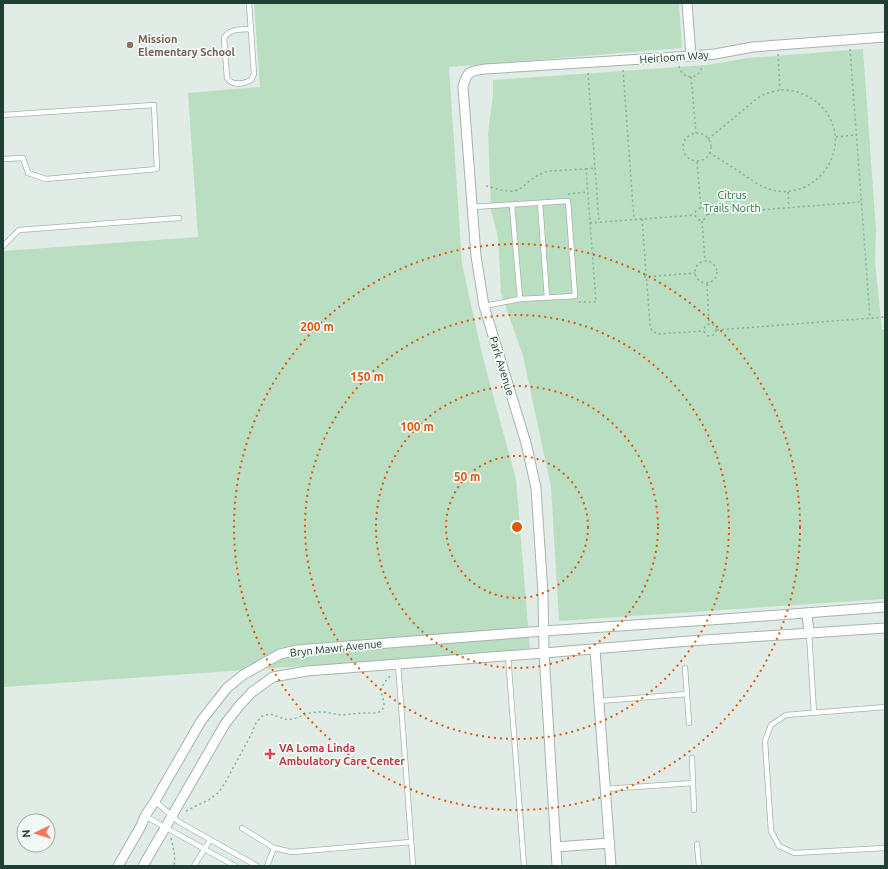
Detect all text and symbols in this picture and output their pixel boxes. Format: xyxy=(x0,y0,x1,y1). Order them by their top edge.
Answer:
place label: Mission Elementary School xyxy=(138,33,236,58)
marker: Mission Elementary School xyxy=(125,40,135,50)
street label: Heirloom Way xyxy=(639,49,710,65)
park label: Citrus Trails North xyxy=(703,189,761,214)
text: 200 m xyxy=(300,320,334,333)
street label: Park Avenue xyxy=(487,335,517,397)
text: 150 m xyxy=(350,370,384,383)
text: 100 m xyxy=(400,420,434,433)
text: 50 m xyxy=(454,470,480,483)
centre of rings xyxy=(510,520,524,534)
street label: Bryn Mawr Avenue xyxy=(289,637,383,659)
place label: VA Loma Linda Ambulatory Care Center xyxy=(279,742,405,767)
marker: VA Loma Linda Ambulatory Care Center xyxy=(264,748,276,760)
north arrow xyxy=(16,813,56,853)
text: N xyxy=(20,829,32,838)

